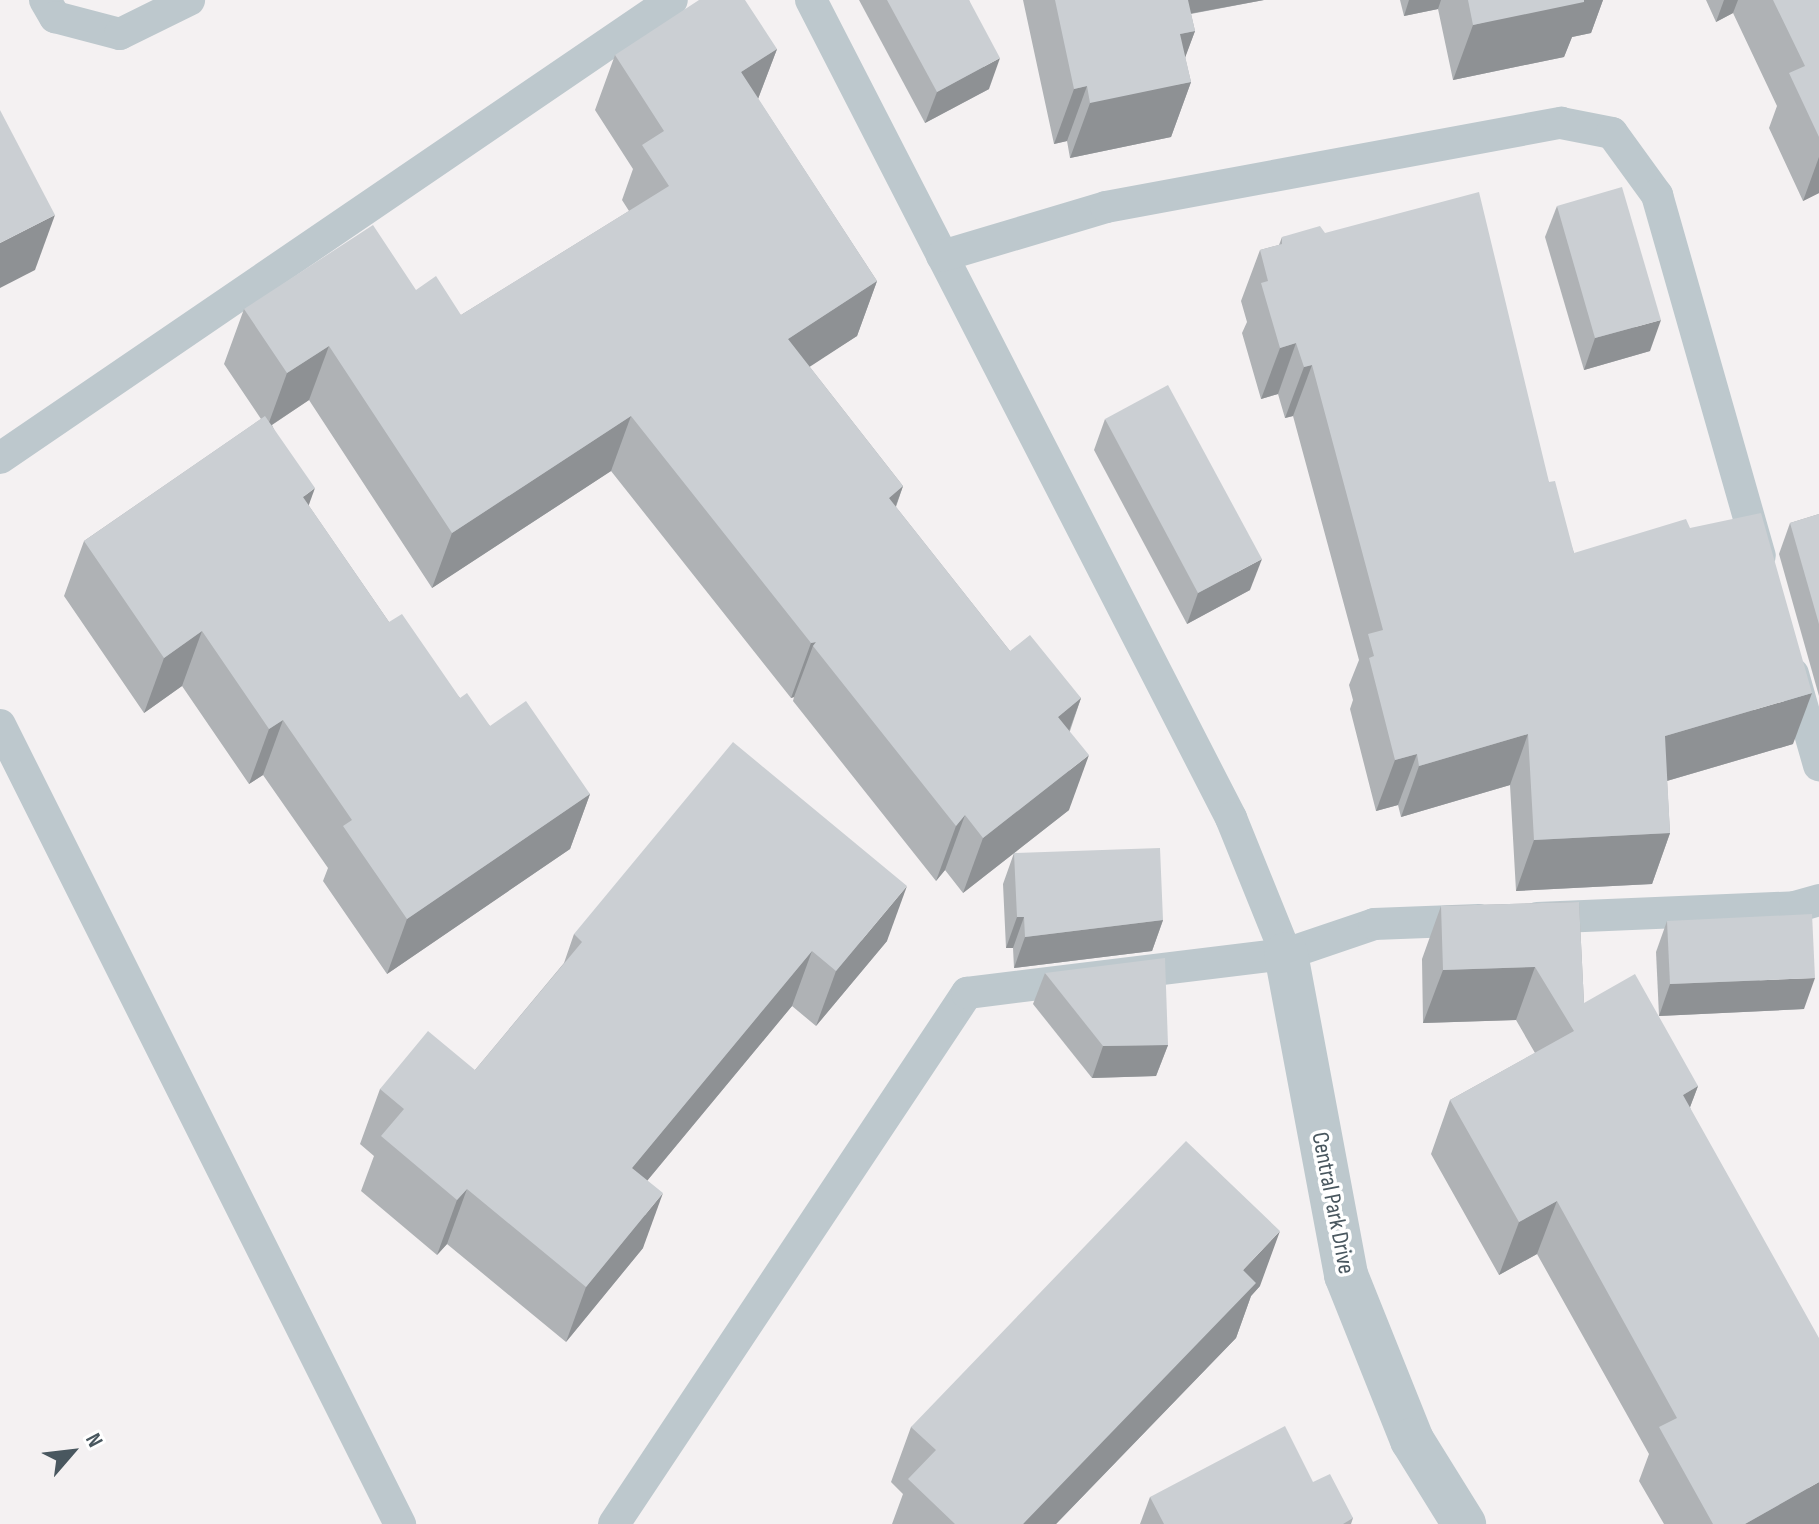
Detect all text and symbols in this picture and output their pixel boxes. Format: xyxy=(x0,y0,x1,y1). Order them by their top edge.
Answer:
street label: Central Park Drive xyxy=(1305,1130,1361,1276)
north arrow xyxy=(32,1412,112,1492)
text: N xyxy=(79,1429,108,1452)

